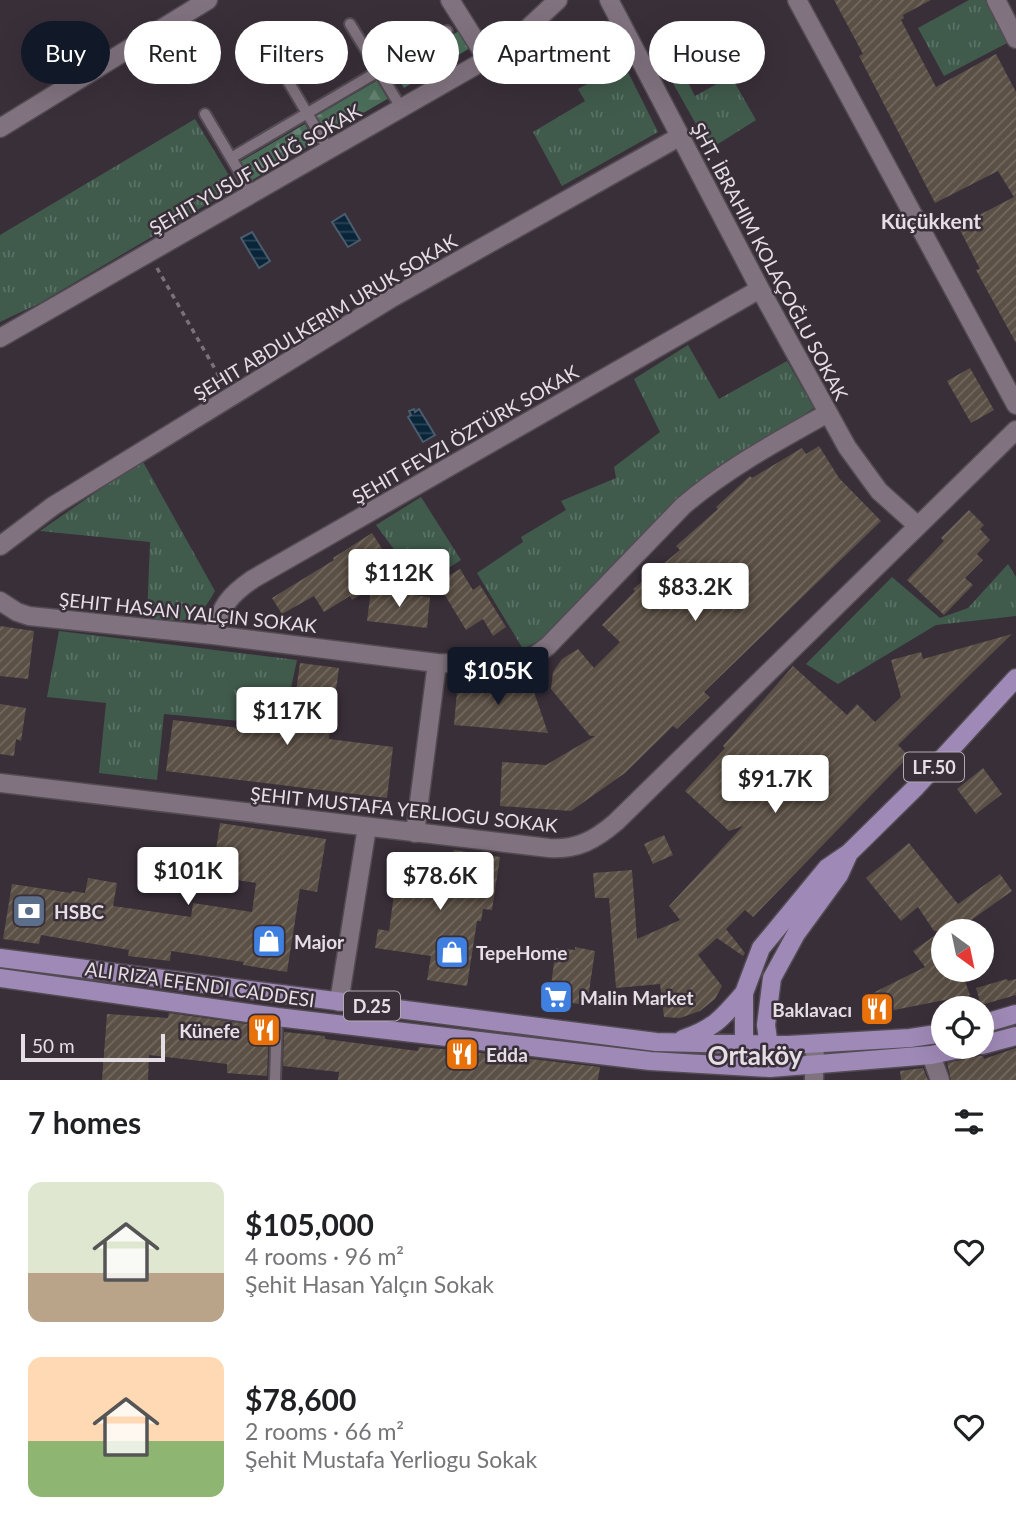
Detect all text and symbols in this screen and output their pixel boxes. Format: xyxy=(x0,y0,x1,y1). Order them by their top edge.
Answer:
chip: Buy xyxy=(21,21,110,84)
chip: Rent xyxy=(124,21,221,84)
chip: Filters xyxy=(235,21,348,84)
chip: New xyxy=(362,21,459,84)
chip: Apartment xyxy=(473,21,635,84)
chip: House xyxy=(649,21,765,84)
street label: ŞEHIT YUSUF ULUĞ SOKAK xyxy=(145,99,365,239)
street label: ŞHT. İBRAHIM KOLAÇOĞLU SOKAK xyxy=(687,118,853,404)
district label: Küçükkent xyxy=(881,208,981,233)
street label: ŞEHIT ABDULKERIM URUK SOKAK xyxy=(189,229,461,405)
street label: ŞEHIT FEVZI ÖZTÜRK SOKAK xyxy=(348,360,583,508)
pin: $112K xyxy=(350,550,448,609)
text: $112K xyxy=(364,558,434,586)
pin: $83.2K xyxy=(638,564,752,623)
text: $83.2K xyxy=(658,572,732,600)
street label: ŞEHIT HASAN YALÇIN SOKAK xyxy=(58,587,318,637)
pin: $105K xyxy=(449,648,547,707)
text: $105K xyxy=(463,656,533,684)
pin: $117K xyxy=(238,688,336,747)
text: $117K xyxy=(252,696,322,724)
road number: LF.50 xyxy=(904,752,964,782)
pin: $91.7K xyxy=(718,756,832,815)
text: $91.7K xyxy=(738,764,812,792)
street label: ŞEHIT MUSTAFA YERLIOGU SOKAK xyxy=(249,781,559,837)
pin: $101K xyxy=(139,848,237,907)
pin: $78.6K xyxy=(383,852,497,912)
text: $101K xyxy=(153,856,223,884)
text: $78.6K xyxy=(403,861,477,889)
bank icon: HSBC xyxy=(10,892,48,930)
place label: HSBC xyxy=(54,900,105,923)
north arrow xyxy=(931,919,994,982)
map controls xyxy=(931,919,994,1059)
shop icon: Major xyxy=(250,922,288,960)
place label: Major xyxy=(294,930,345,953)
shop icon: TepeHome xyxy=(433,933,471,971)
place label: TepeHome xyxy=(476,941,567,964)
street label: ALI RIZA EFENDI CADDESI xyxy=(84,957,316,1011)
supermarket icon: Malin Market xyxy=(537,978,575,1016)
place label: Malin Market xyxy=(580,986,693,1009)
restaurant icon: Baklavacı xyxy=(858,990,896,1028)
road number: D.25 xyxy=(344,992,400,1021)
button: locate xyxy=(931,996,994,1059)
place label: Baklavacı xyxy=(772,998,852,1021)
restaurant icon: Künefe xyxy=(245,1011,283,1049)
place label: Künefe xyxy=(179,1019,240,1042)
scale bar xyxy=(21,1031,164,1063)
text: 50 m xyxy=(32,1034,75,1057)
restaurant icon: Edda xyxy=(443,1035,481,1073)
district label: Ortaköy xyxy=(708,1039,803,1071)
place label: Edda xyxy=(486,1043,528,1066)
icon: filters xyxy=(950,1103,988,1141)
text: 7 homes xyxy=(28,1104,141,1140)
text: $105,000 xyxy=(245,1206,374,1242)
icon: home xyxy=(84,1210,168,1294)
icon: heart xyxy=(950,1233,988,1271)
text: 4 rooms · 96 m² xyxy=(245,1242,404,1270)
text: Şehit Hasan Yalçın Sokak xyxy=(245,1270,494,1298)
text: $78,600 xyxy=(245,1381,356,1417)
icon: home xyxy=(84,1385,168,1469)
icon: heart xyxy=(950,1408,988,1446)
text: 2 rooms · 66 m² xyxy=(245,1417,404,1445)
text: Şehit Mustafa Yerliogu Sokak xyxy=(245,1445,537,1473)

